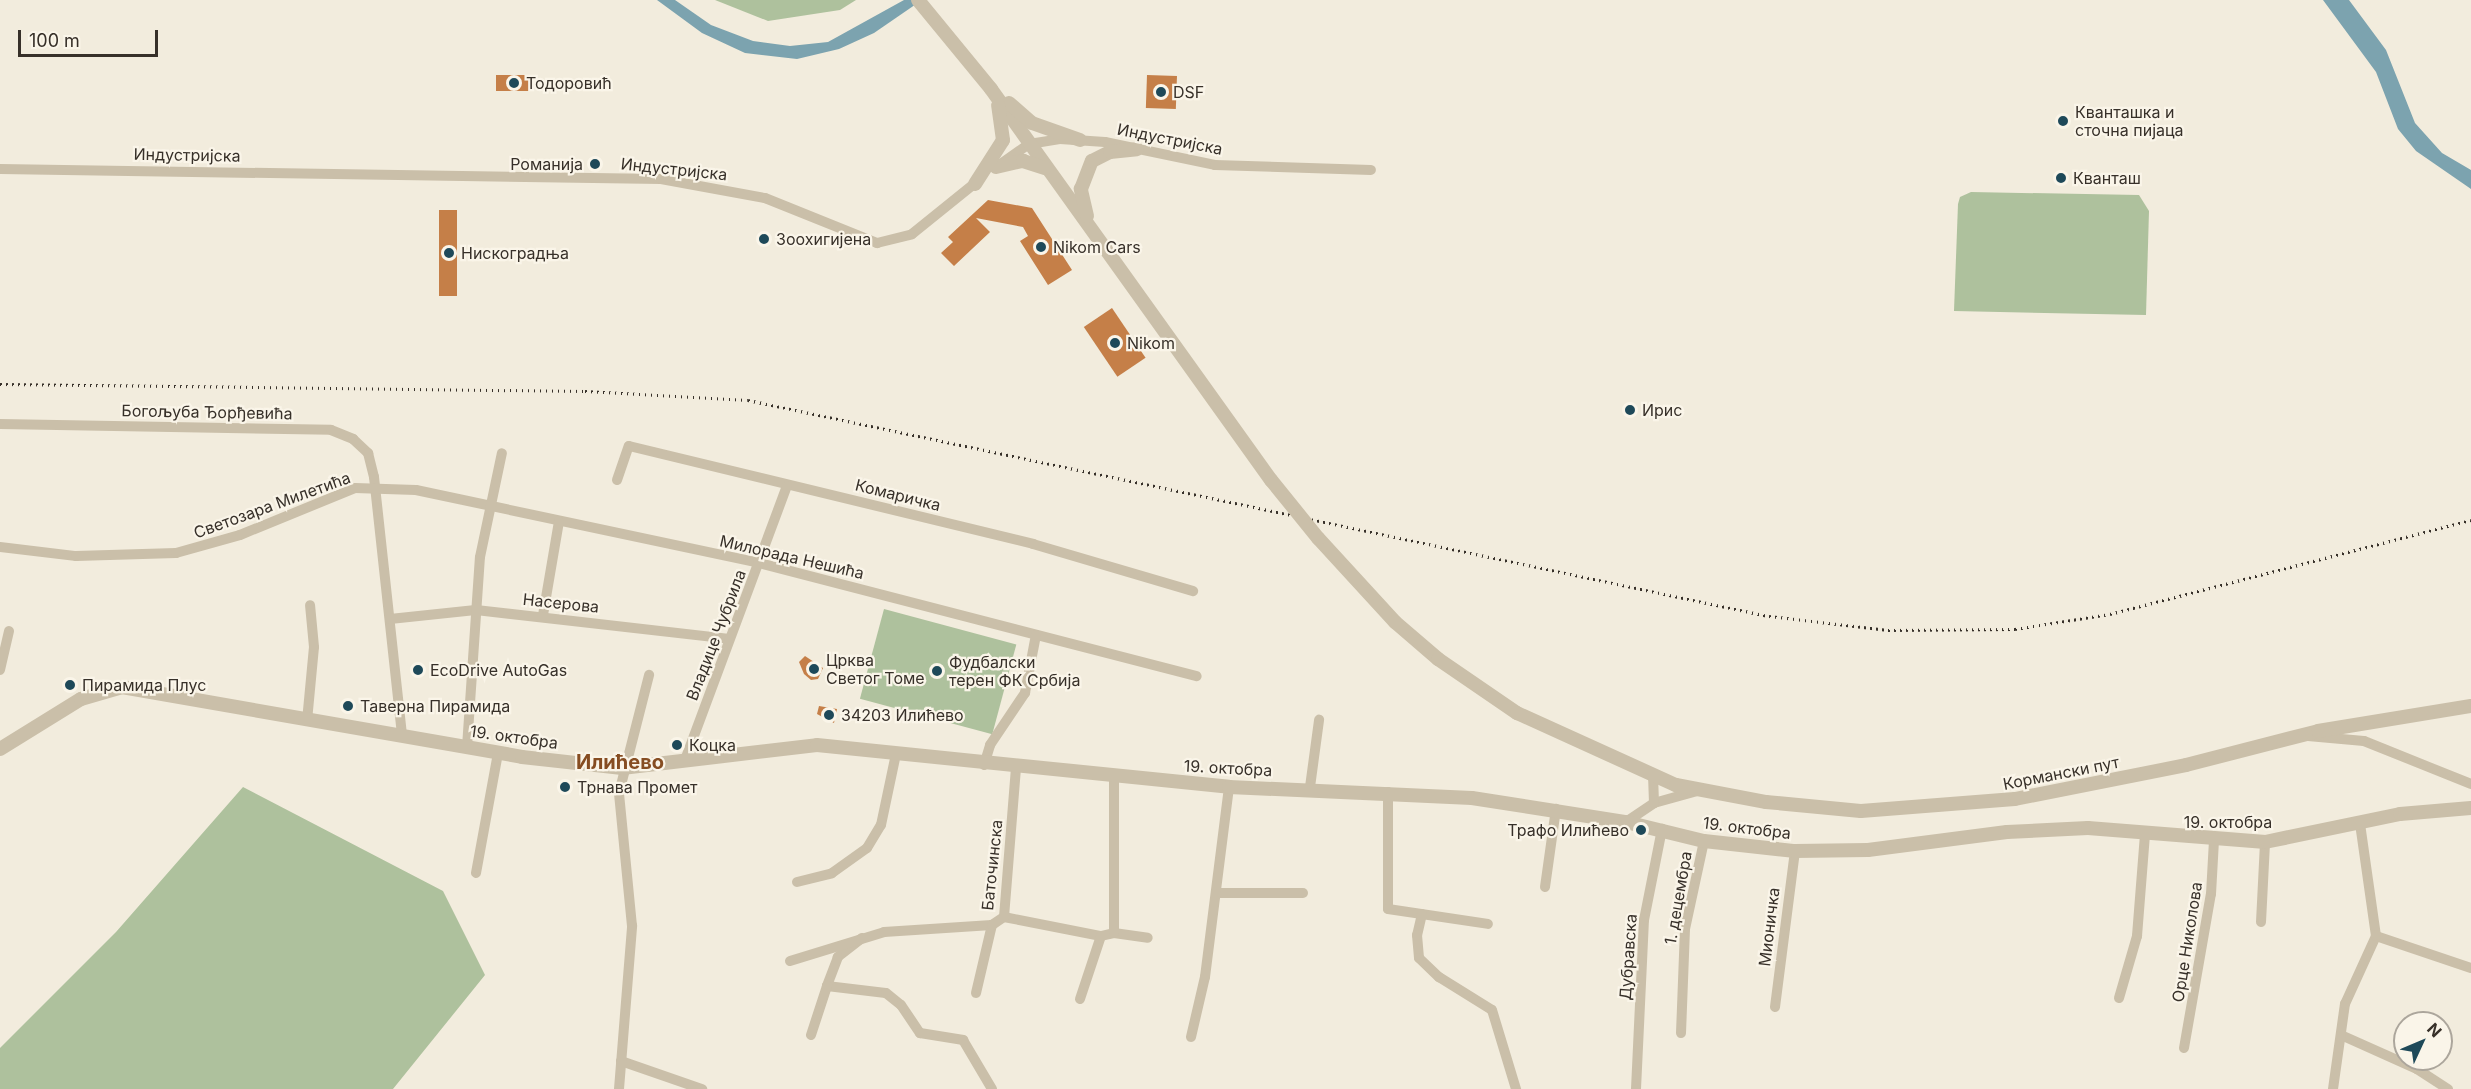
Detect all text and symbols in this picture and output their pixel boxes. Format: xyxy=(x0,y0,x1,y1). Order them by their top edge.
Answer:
scale bar xyxy=(21,18,160,56)
text: 100 m xyxy=(29,30,80,51)
place label: Тодоровић xyxy=(526,73,612,93)
marker: Тодоровић xyxy=(507,76,521,90)
place label: DSF xyxy=(1173,82,1204,102)
marker: DSF xyxy=(1154,85,1168,99)
place label: Кванташка и сточна пијаца xyxy=(2075,102,2184,140)
marker: Кванташка и сточна пијаца xyxy=(2056,114,2070,128)
street label: Индустријска xyxy=(1116,119,1224,159)
street label: Индустријска xyxy=(133,144,241,166)
place label: Романија xyxy=(510,154,583,174)
street label: Индустријска xyxy=(620,154,728,184)
marker: Романија xyxy=(588,157,602,171)
place label: Кванташ xyxy=(2073,168,2141,188)
marker: Кванташ xyxy=(2054,171,2068,185)
place label: Зоохигијена xyxy=(776,229,871,249)
marker: Зоохигијена xyxy=(757,232,771,246)
place label: Nikom Cars xyxy=(1053,237,1141,257)
marker: Nikom Cars xyxy=(1034,240,1048,254)
place label: Нискоградња xyxy=(461,243,569,263)
marker: Нискоградња xyxy=(442,246,456,260)
place label: Nikom xyxy=(1127,333,1175,353)
marker: Nikom xyxy=(1108,336,1122,350)
place label: Ирис xyxy=(1642,400,1682,420)
street label: Богољуба Ђорђевића xyxy=(121,401,293,423)
marker: Ирис xyxy=(1623,403,1637,417)
street label: Светозара Милетића xyxy=(191,468,353,542)
street label: Комаричка xyxy=(853,475,943,515)
street label: Милорада Нешића xyxy=(718,531,866,583)
street label: Владице Чубрила xyxy=(682,567,750,703)
street label: Насерова xyxy=(522,589,600,617)
place label: Црква Светог Томе xyxy=(826,650,925,688)
place label: Фудбалски терен ФК Србија xyxy=(949,652,1080,690)
place label: EcoDrive AutoGas xyxy=(430,660,567,680)
marker: Црква Светог Томе xyxy=(807,662,821,676)
marker: EcoDrive AutoGas xyxy=(411,663,425,677)
marker: Фудбалски терен ФК Србија xyxy=(930,664,944,678)
place label: Пирамида Плус xyxy=(82,675,206,695)
marker: Пирамида Плус xyxy=(63,678,77,692)
place label: Таверна Пирамида xyxy=(360,696,510,716)
marker: Таверна Пирамида xyxy=(341,699,355,713)
place label: 34203 Илићево xyxy=(841,705,964,725)
marker: 34203 Илићево xyxy=(822,708,836,722)
street label: 19. октобра xyxy=(469,721,559,753)
place label: Коцка xyxy=(689,735,736,755)
marker: Коцка xyxy=(670,738,684,752)
district label: Илићево xyxy=(576,750,664,774)
street label: Кормански пут xyxy=(2001,752,2121,794)
street label: 19. октобра xyxy=(1183,756,1273,780)
place label: Трнава Промет xyxy=(577,777,698,797)
marker: Трнава Промет xyxy=(558,780,572,794)
street label: 19. октобра xyxy=(2184,812,2272,832)
street label: 19. октобра xyxy=(1702,813,1792,843)
street label: Баточинска xyxy=(978,819,1006,911)
place label: Трафо Илићево xyxy=(1507,820,1629,840)
marker: Трафо Илићево xyxy=(1634,823,1648,837)
street label: 1. децембра xyxy=(1660,850,1696,946)
street label: Орце Николова xyxy=(2168,881,2206,1003)
street label: Мионичка xyxy=(1755,886,1783,968)
street label: Дубравска xyxy=(1615,913,1641,1001)
north arrow xyxy=(2393,1011,2453,1071)
text: N xyxy=(2423,1019,2446,1041)

